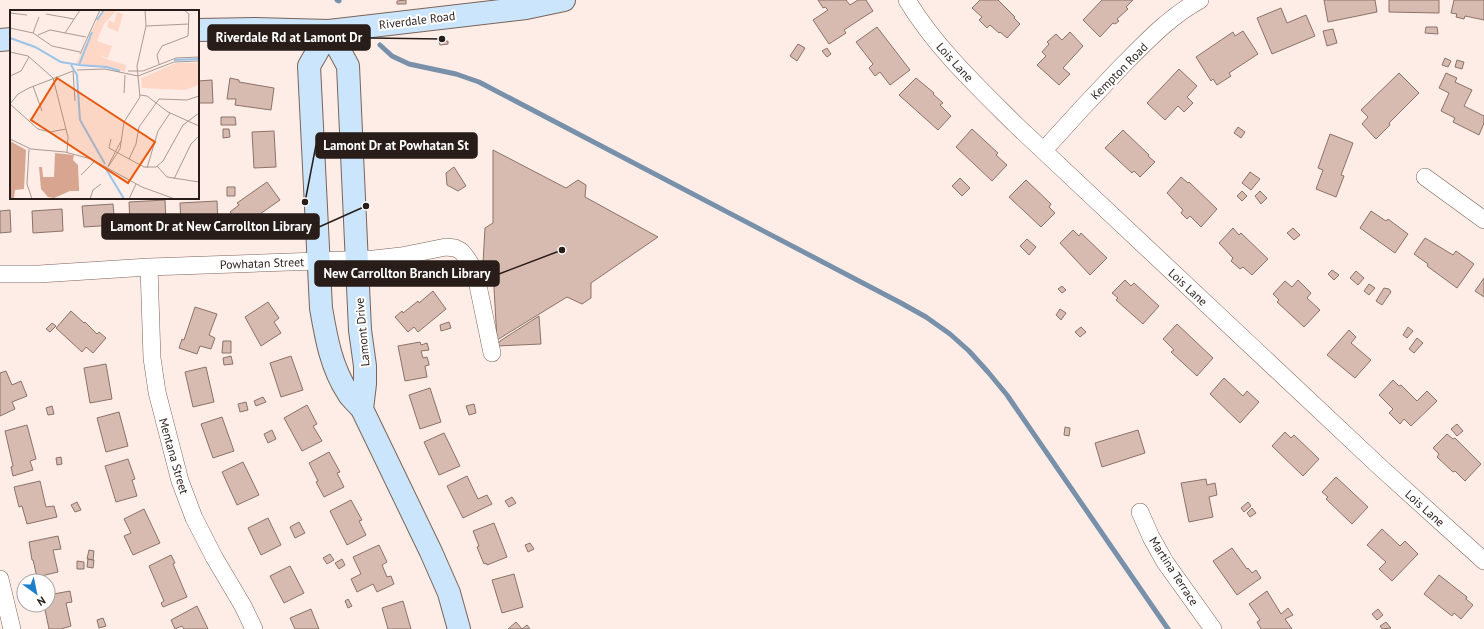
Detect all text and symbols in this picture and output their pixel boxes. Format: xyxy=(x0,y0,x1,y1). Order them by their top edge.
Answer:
street label: Riverdale Road xyxy=(378,8,456,32)
inset map xyxy=(10,10,199,199)
callout: Riverdale Rd at Lamont Dr xyxy=(208,25,370,50)
text: Riverdale Rd at Lamont Dr xyxy=(216,29,363,46)
street label: Lois Lane xyxy=(933,39,977,85)
street label: Kempton Road xyxy=(1087,39,1151,103)
callout: Lamont Dr at Powhatan St xyxy=(316,133,477,158)
text: Lamont Dr at Powhatan St xyxy=(323,137,469,154)
callout: Lamont Dr at New Carrollton Library xyxy=(102,214,319,239)
text: Lamont Dr at New Carrollton Library xyxy=(110,218,312,235)
street label: Powhatan Street xyxy=(220,254,304,272)
callout: New Carrollton Branch Library xyxy=(315,261,499,286)
text: New Carrollton Branch Library xyxy=(323,265,491,282)
street label: Lois Lane xyxy=(1165,265,1211,309)
street label: Lamont Drive xyxy=(352,297,372,367)
street label: Mentana Street xyxy=(156,416,192,496)
street label: Lois Lane xyxy=(1402,486,1448,530)
street label: Martina Terrace xyxy=(1146,534,1202,608)
north arrow xyxy=(16,573,56,613)
text: N xyxy=(35,594,48,609)

